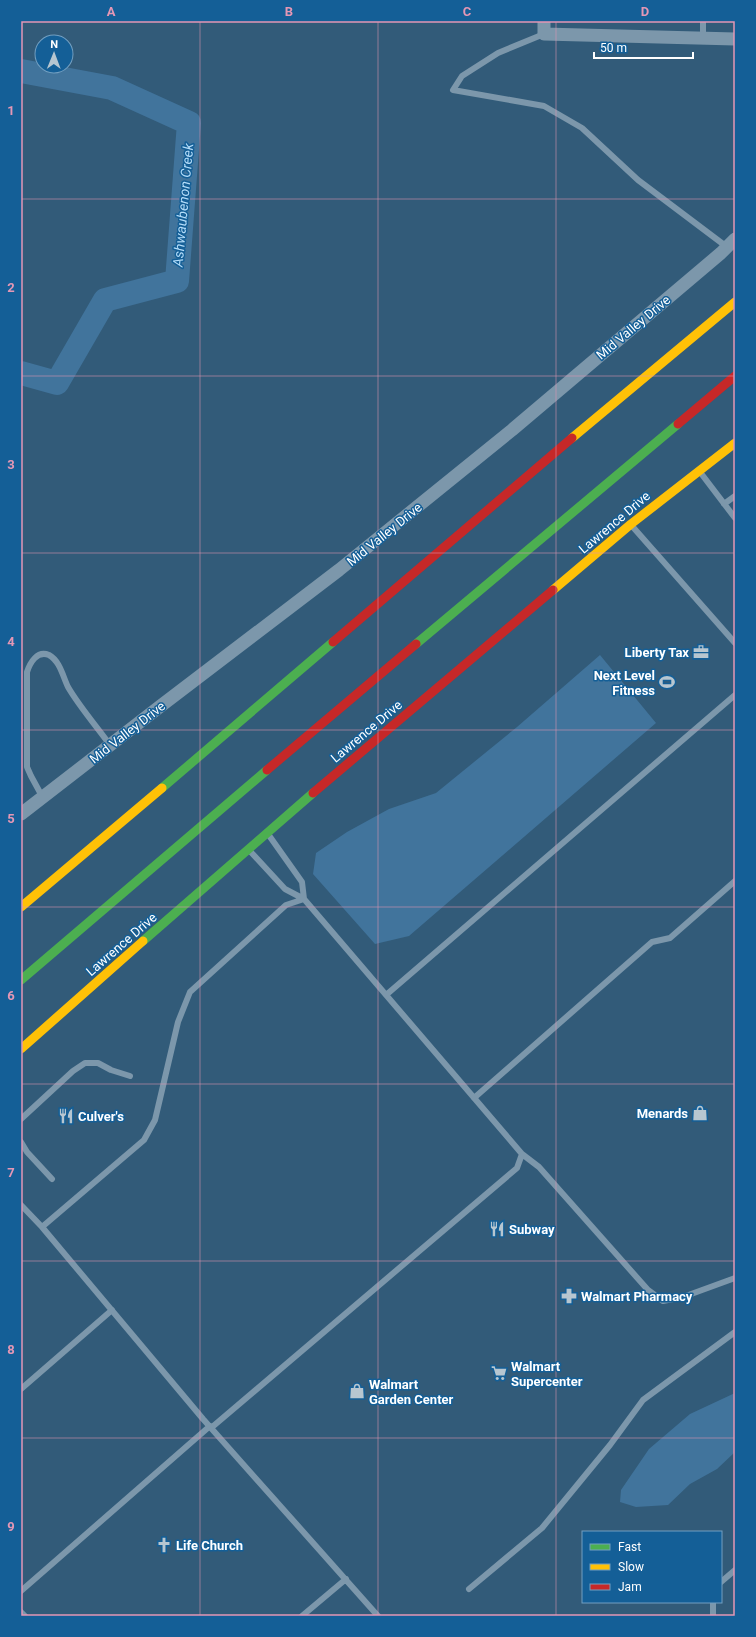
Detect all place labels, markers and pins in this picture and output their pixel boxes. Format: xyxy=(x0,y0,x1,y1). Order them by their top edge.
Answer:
office icon: Liberty Tax xyxy=(692,643,710,661)
place label: Liberty Tax xyxy=(625,645,689,660)
place label: Next Level Fitness xyxy=(594,668,655,698)
sports icon: Next Level Fitness xyxy=(658,673,676,691)
shop icon: Menards xyxy=(691,1104,709,1122)
place label: Menards xyxy=(637,1106,688,1121)
restaurant icon: Culver's xyxy=(57,1107,75,1125)
place label: Culver's xyxy=(78,1109,124,1124)
restaurant icon: Subway xyxy=(488,1220,506,1238)
place label: Subway xyxy=(509,1222,555,1237)
pharmacy icon: Walmart Pharmacy xyxy=(560,1287,578,1305)
place label: Walmart Pharmacy xyxy=(581,1289,693,1304)
place label: Walmart Supercenter xyxy=(511,1359,583,1389)
supermarket icon: Walmart Supercenter xyxy=(490,1364,508,1382)
place label: Walmart Garden Center xyxy=(369,1377,454,1407)
shop icon: Walmart Garden Center xyxy=(348,1382,366,1400)
church icon: Life Church xyxy=(155,1536,173,1554)
place label: Life Church xyxy=(176,1538,243,1553)

